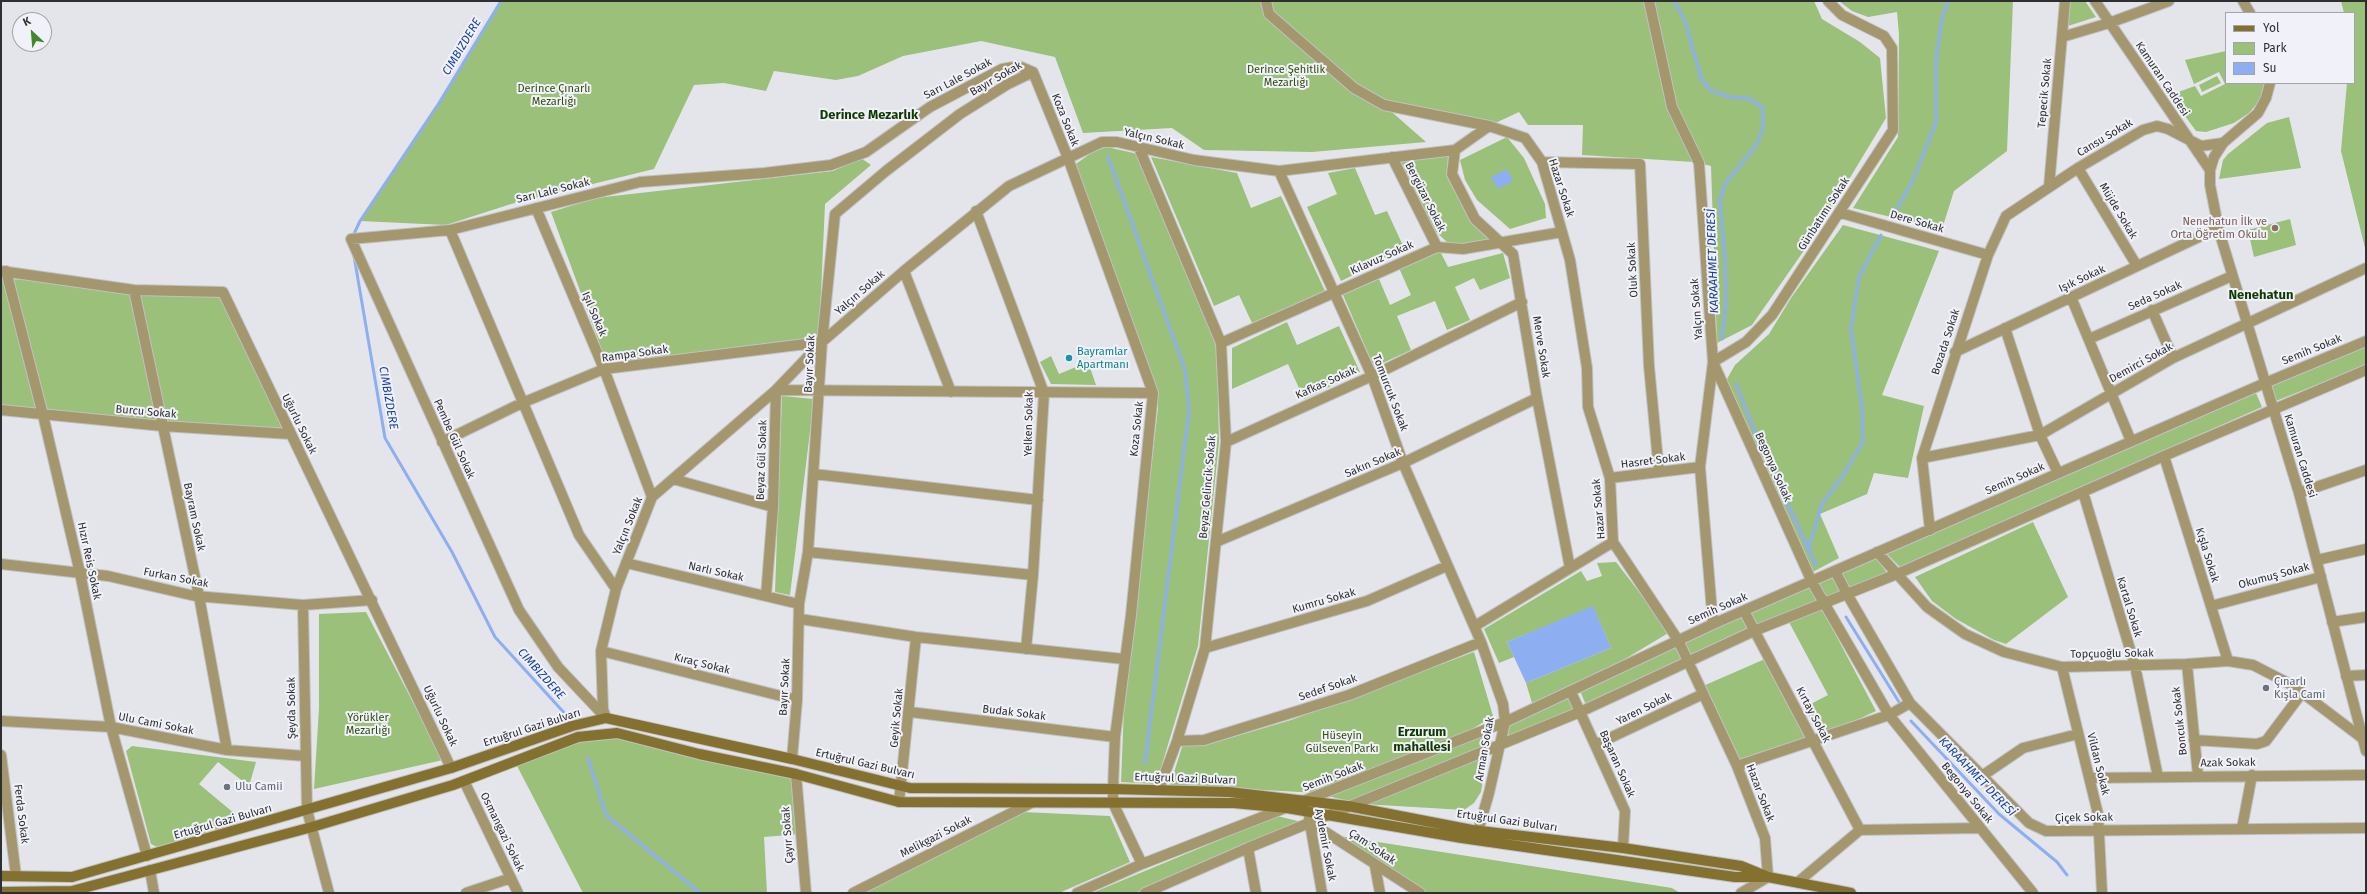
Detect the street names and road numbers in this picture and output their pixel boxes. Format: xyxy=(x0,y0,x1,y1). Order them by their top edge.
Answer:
street label: Kamuran Caddesi xyxy=(2132,39,2192,119)
street label: Sarı Lale Sokak xyxy=(922,56,994,102)
street label: Tepecik Sokak xyxy=(2035,58,2055,128)
street label: Bayır Sokak xyxy=(968,59,1024,99)
street label: Koza Sokak xyxy=(1048,92,1082,148)
street label: Cansu Sokak xyxy=(2075,116,2135,160)
street label: Yalçın Sokak xyxy=(1123,126,1185,152)
street label: Hazar Sokak xyxy=(1545,157,1577,219)
street label: Bergüzar Sokak xyxy=(1402,160,1448,234)
street label: Günbatımı Sokak xyxy=(1796,175,1852,253)
street label: Sarı Lale Sokak xyxy=(515,176,591,206)
street label: Müjde Sokak xyxy=(2096,181,2140,241)
street label: Dere Sokak xyxy=(1889,208,1945,236)
street label: Kılavuz Sokak xyxy=(1348,238,1416,278)
street label: Oluk Sokak xyxy=(1625,242,1641,298)
street label: Işık Sokak xyxy=(2057,263,2107,295)
street label: Yalçın Sokak xyxy=(832,268,888,318)
street label: Yalçın Sokak xyxy=(1688,278,1706,340)
street label: Seda Sokak xyxy=(2126,278,2184,314)
street label: Işıl Sokak xyxy=(579,290,609,338)
street label: Bozada Sokak xyxy=(1929,307,1963,377)
street label: Merve Sokak xyxy=(1530,315,1552,379)
street label: Semih Sokak xyxy=(2280,332,2344,368)
street label: Bayır Sokak xyxy=(802,335,818,393)
street label: Demirci Sokak xyxy=(2107,340,2175,386)
street label: Rampa Sokak xyxy=(601,343,669,365)
street label: Tomurcuk Sokak xyxy=(1369,353,1411,433)
street label: Kafkas Sokak xyxy=(1294,364,1358,402)
street label: Yelken Sokak xyxy=(1022,391,1036,457)
street label: Uğurlu Sokak xyxy=(279,392,319,456)
street label: Pembe Gül Sokak xyxy=(430,397,478,481)
street label: Koza Sokak xyxy=(1128,401,1146,457)
street label: Burcu Sokak xyxy=(115,403,177,421)
street label: Kamuran Caddesi xyxy=(2281,413,2319,499)
street label: Beyaz Gül Sokak xyxy=(754,420,770,500)
street label: Begonya Sokak xyxy=(1752,430,1794,504)
street label: Beyaz Gelincik Sokak xyxy=(1197,435,1219,539)
street label: Sakın Sokak xyxy=(1343,445,1403,481)
street label: Hasret Sokak xyxy=(1620,451,1686,471)
street label: Semih Sokak xyxy=(1983,460,2047,498)
street label: Hazar Sokak xyxy=(1590,478,1608,540)
street label: Bayram Sokak xyxy=(180,482,208,552)
street label: Yalçın Sokak xyxy=(610,495,646,557)
street label: Hızır Reis Sokak xyxy=(74,521,104,601)
street label: Kışla Sokak xyxy=(2192,526,2222,584)
street label: Narlı Sokak xyxy=(687,559,745,585)
street label: Okumuş Sokak xyxy=(2237,560,2311,592)
street label: Furkan Sokak xyxy=(142,565,210,591)
street label: Kartal Sokak xyxy=(2114,575,2144,639)
street label: Kumru Sokak xyxy=(1291,586,1357,616)
street label: Semih Sokak xyxy=(1686,590,1750,628)
street label: Topçuoğlu Sokak xyxy=(2070,647,2154,661)
street label: Kıraç Sokak xyxy=(673,651,731,677)
street label: Bayır Sokak xyxy=(777,658,793,716)
street label: Sedef Sokak xyxy=(1297,672,1359,704)
street label: Şeyda Sokak xyxy=(285,677,299,739)
street label: Uğurlu Sokak xyxy=(420,683,460,749)
street label: Kırtay Sokak xyxy=(1793,685,1833,745)
street label: Boncuk Sokak xyxy=(2170,686,2190,756)
street label: Geyik Sokak xyxy=(888,688,906,748)
street label: Yaren Sokak xyxy=(1614,690,1674,728)
street label: Budak Sokak xyxy=(982,703,1046,723)
street label: Ertuğrul Gazi Bulvarı xyxy=(482,706,582,750)
street label: Ulu Cami Sokak xyxy=(117,710,195,738)
street label: Arman Sokak xyxy=(1473,716,1497,782)
street label: Başaran Sokak xyxy=(1596,728,1638,800)
street label: Vildan Sokak xyxy=(2084,731,2112,797)
street label: Ertuğrul Gazi Bulvarı xyxy=(814,746,916,782)
street label: Azak Sokak xyxy=(2200,756,2256,770)
street label: Semih Sokak xyxy=(1301,759,1365,795)
street label: Begonya Sokak xyxy=(1938,760,1996,826)
street label: Hazar Sokak xyxy=(1743,762,1777,824)
street label: Ertuğrul Gazi Bulvarı xyxy=(1134,771,1236,787)
street label: Ferda Sokak xyxy=(11,783,31,845)
street label: Osmangazi Sokak xyxy=(477,790,527,874)
street label: Ertuğrul Gazi Bulvarı xyxy=(172,802,274,842)
street label: Çayır Sokak xyxy=(779,806,797,864)
street label: Ertuğrul Gazi Bulvarı xyxy=(1456,807,1558,835)
street label: Aydemir Sokak xyxy=(1312,808,1338,882)
street label: Çiçek Sokak xyxy=(2055,811,2113,825)
street label: Melikgazi Sokak xyxy=(898,813,974,861)
street label: Çam Sokak xyxy=(1346,826,1398,868)

